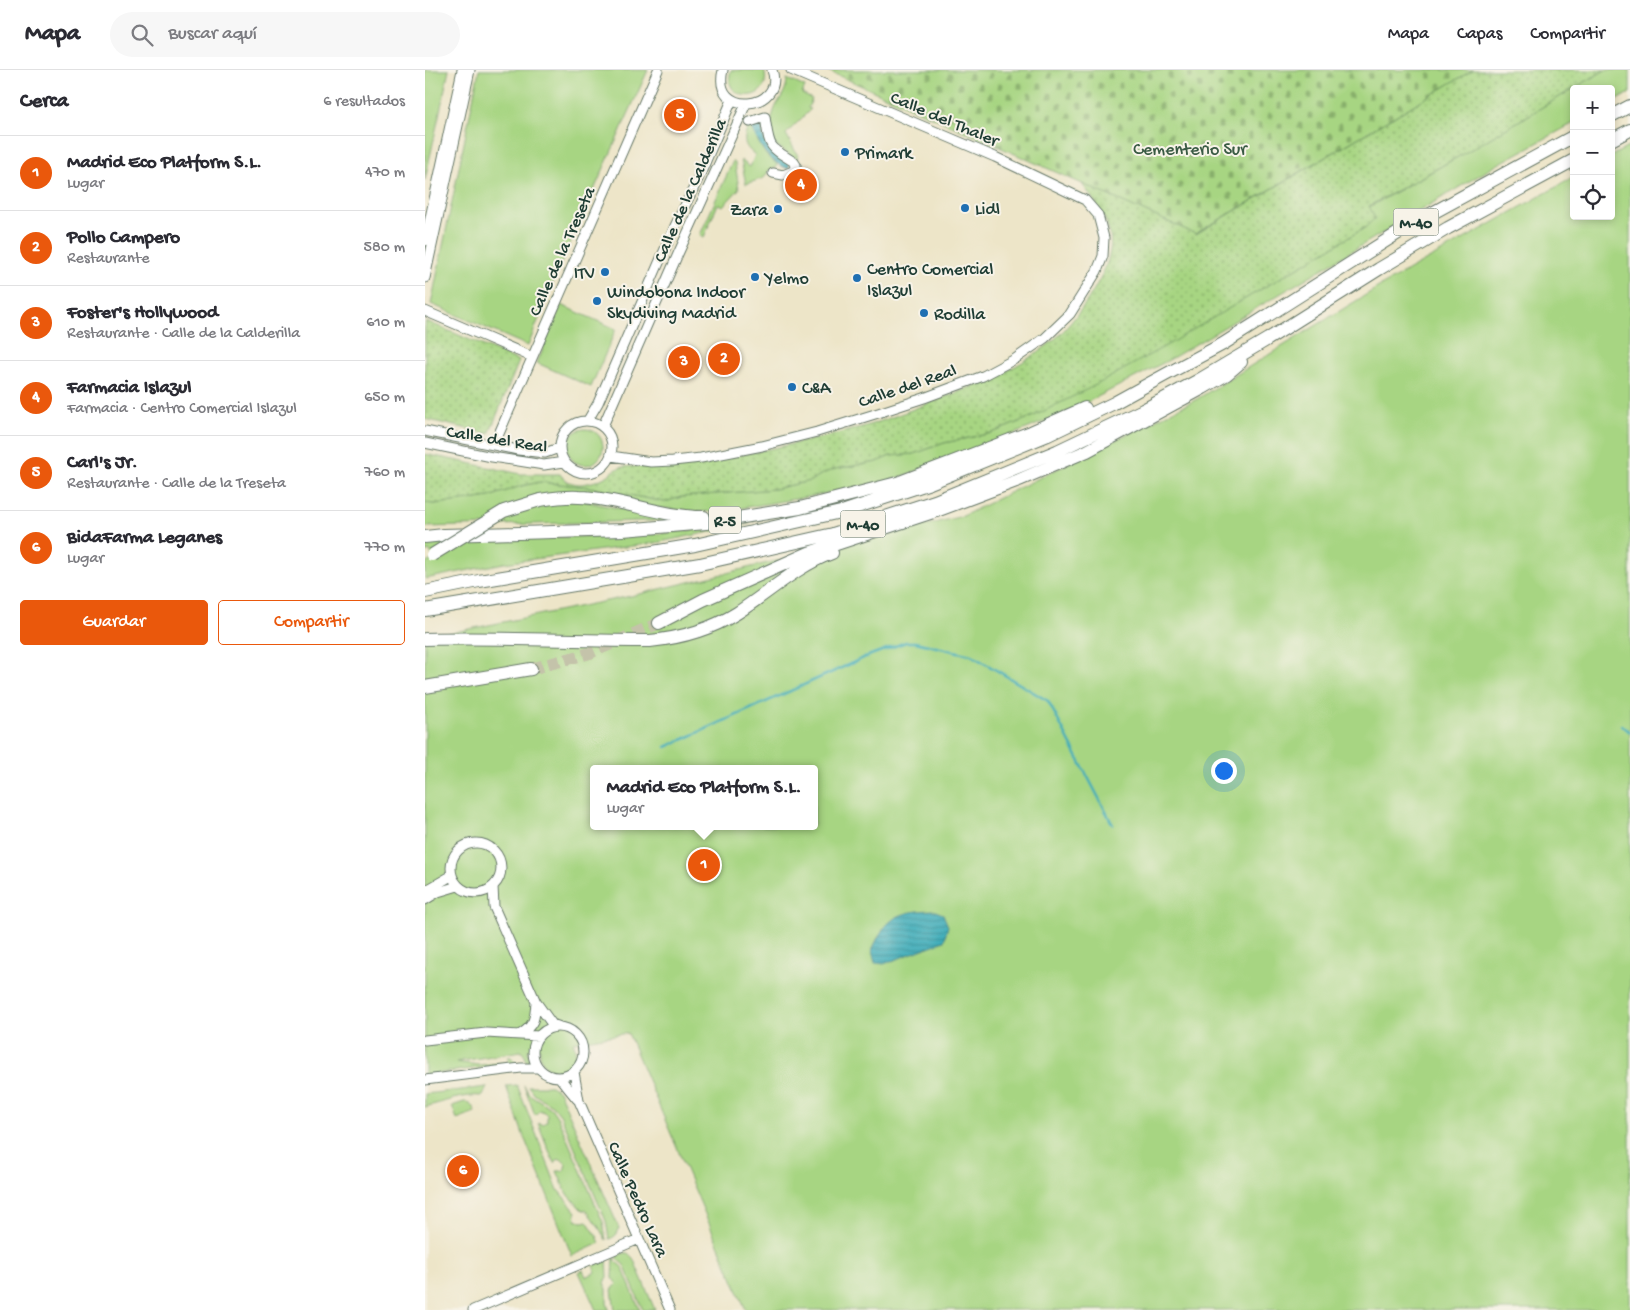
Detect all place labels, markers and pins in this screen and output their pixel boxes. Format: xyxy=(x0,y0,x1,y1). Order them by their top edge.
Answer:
pin: 5 xyxy=(664,96,696,134)
place label: Primark xyxy=(854,144,914,165)
marker: Primark xyxy=(839,146,851,158)
pin: 4 xyxy=(785,166,817,204)
place label: Lidl xyxy=(975,200,1000,221)
place label: Zara xyxy=(730,201,769,222)
marker: Lidl xyxy=(959,202,971,214)
marker: Zara xyxy=(772,203,784,215)
place label: Centro Comercial Islazul xyxy=(867,260,993,302)
place label: ITV xyxy=(574,264,595,285)
marker: ITV xyxy=(599,266,611,278)
place label: Yelmo xyxy=(763,269,809,290)
marker: Yelmo xyxy=(749,271,761,283)
marker: Centro Comercial Islazul xyxy=(851,272,863,284)
place label: Windobona Indoor Skydiving Madrid xyxy=(607,283,746,325)
marker: Windobona Indoor Skydiving Madrid xyxy=(591,295,603,307)
place label: Rodilla xyxy=(934,305,986,326)
marker: Rodilla xyxy=(918,307,930,319)
pin: 2 xyxy=(708,340,740,378)
pin: 3 xyxy=(668,343,700,381)
place label: C&A xyxy=(802,379,832,400)
marker: C&A xyxy=(786,381,798,393)
pin: 1 xyxy=(688,846,720,884)
pin: 6 xyxy=(447,1152,479,1190)

